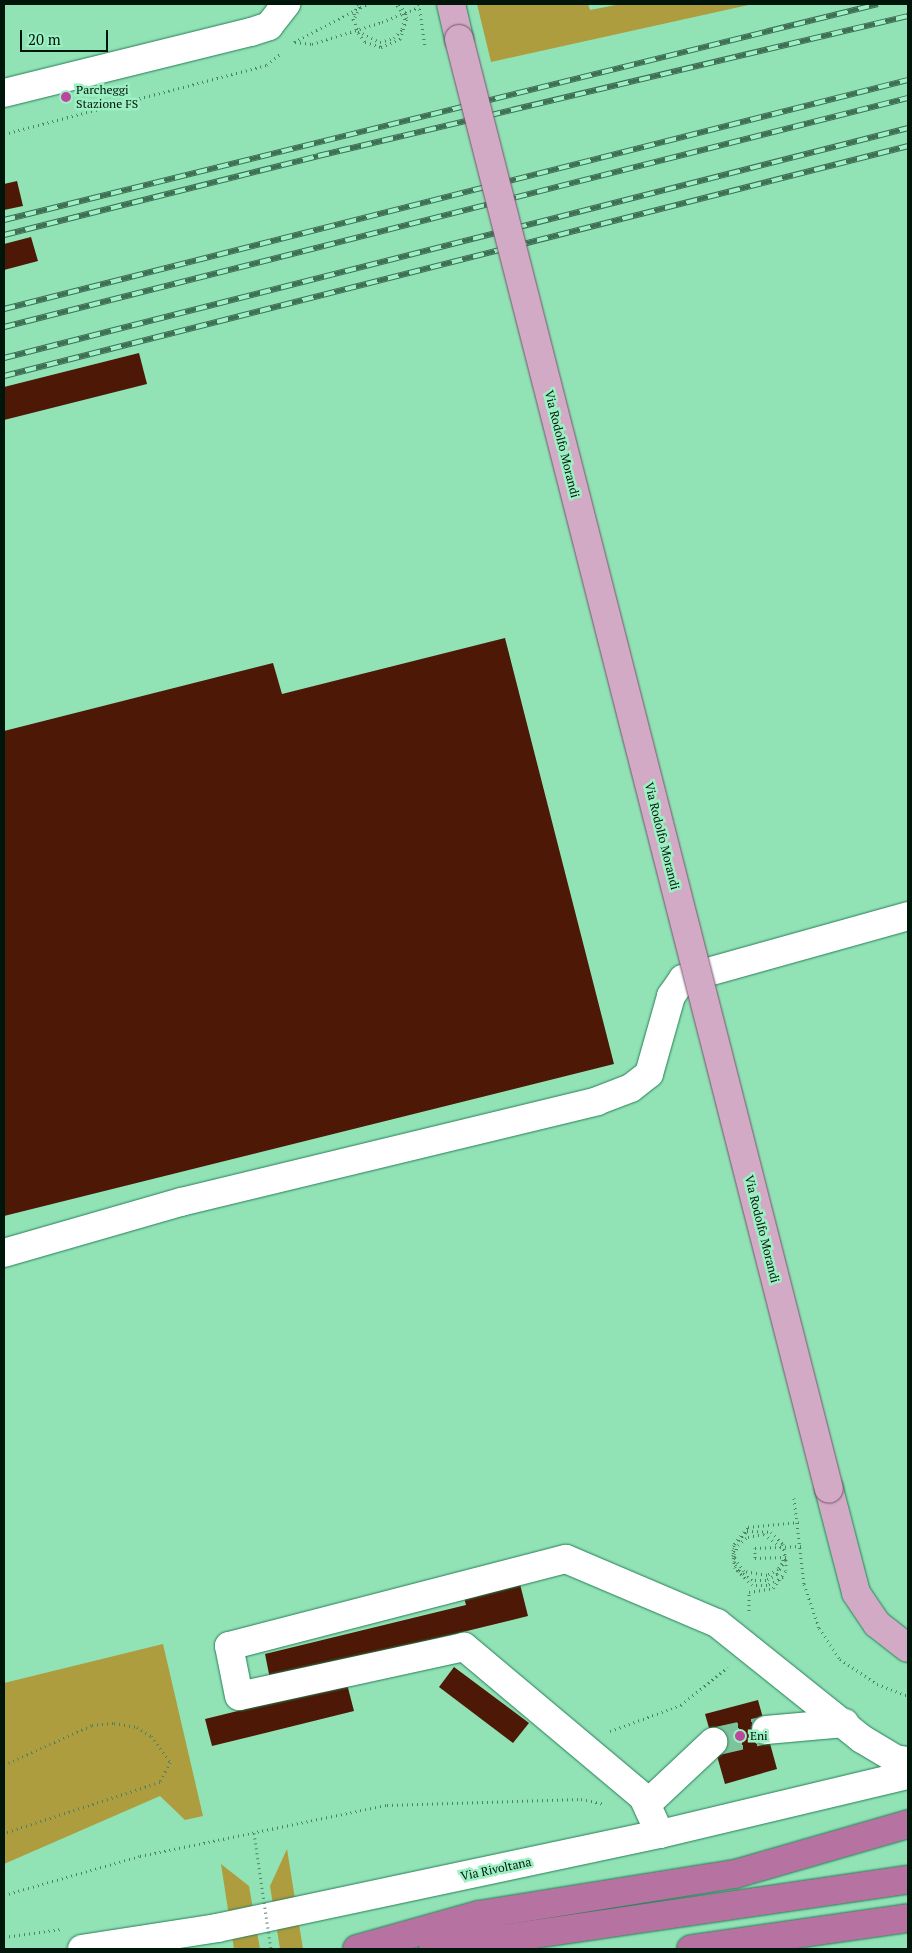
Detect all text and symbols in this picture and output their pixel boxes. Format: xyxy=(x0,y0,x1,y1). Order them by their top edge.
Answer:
scale bar xyxy=(22,20,110,52)
text: 20 m xyxy=(28,29,61,49)
place label: Parcheggi Stazione FS xyxy=(76,83,138,111)
marker: Parcheggi Stazione FS xyxy=(60,91,72,103)
street label: Via Rodolfo Morandi xyxy=(542,389,582,499)
street label: Via Rodolfo Morandi xyxy=(642,781,682,891)
street label: Via Rodolfo Morandi xyxy=(742,1174,782,1284)
place label: Eni xyxy=(750,1729,768,1743)
marker: Eni xyxy=(734,1730,746,1742)
street label: Via Rivoltana xyxy=(459,1854,533,1884)

